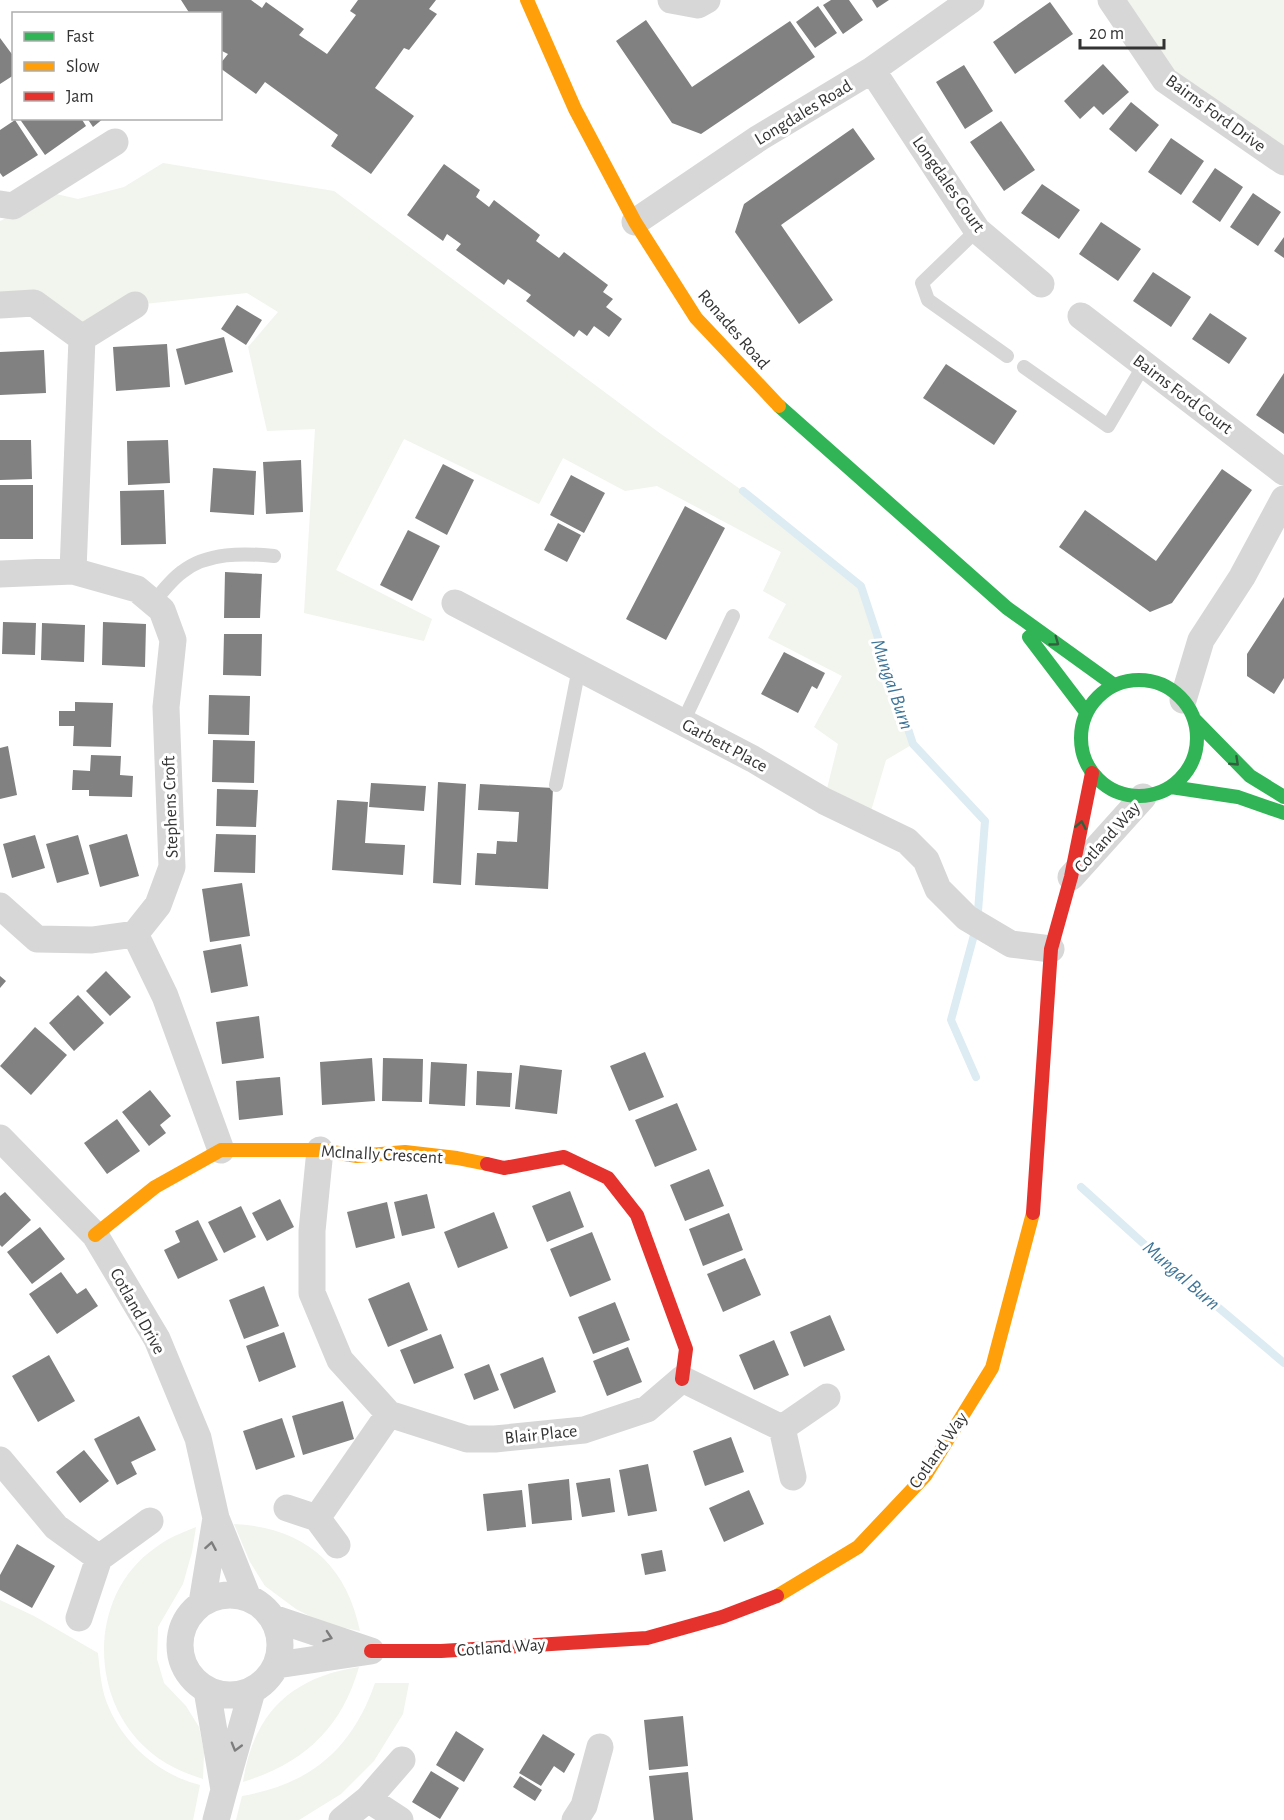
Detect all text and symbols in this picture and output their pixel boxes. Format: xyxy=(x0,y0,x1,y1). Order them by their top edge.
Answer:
legend xyxy=(12,12,222,120)
scale bar xyxy=(1080,12,1164,50)
text: 20 m xyxy=(1089,25,1124,43)
text: Fast xyxy=(66,28,94,46)
text: Slow xyxy=(66,58,99,76)
street label: Bairns Ford Drive xyxy=(1162,72,1269,156)
street label: Longdales Road xyxy=(752,77,855,149)
text: Jam xyxy=(66,88,94,106)
street label: Longdales Court xyxy=(909,133,988,236)
street label: Ronades Road xyxy=(694,287,772,373)
street label: Bairns Ford Court xyxy=(1129,352,1236,438)
one-way arrow xyxy=(1048,635,1059,646)
water label: Mungal Burn xyxy=(867,636,917,732)
street label: Garbett Place xyxy=(679,716,770,776)
street label: Stephens Croft xyxy=(160,755,182,859)
one-way arrow xyxy=(1229,755,1239,766)
street label: Cotland Way xyxy=(1071,798,1144,877)
one-way arrow xyxy=(1074,820,1087,830)
street label: McInally Crescent xyxy=(321,1143,444,1167)
water label: Mungal Burn xyxy=(1139,1237,1224,1314)
street label: Cotland Drive xyxy=(106,1265,168,1357)
street label: Cotland Way xyxy=(906,1409,972,1492)
street label: Blair Place xyxy=(504,1422,578,1448)
one-way arrow xyxy=(205,1541,217,1550)
one-way arrow xyxy=(322,1629,333,1642)
street label: Cotland Way xyxy=(456,1636,546,1660)
one-way arrow xyxy=(231,1741,243,1752)

